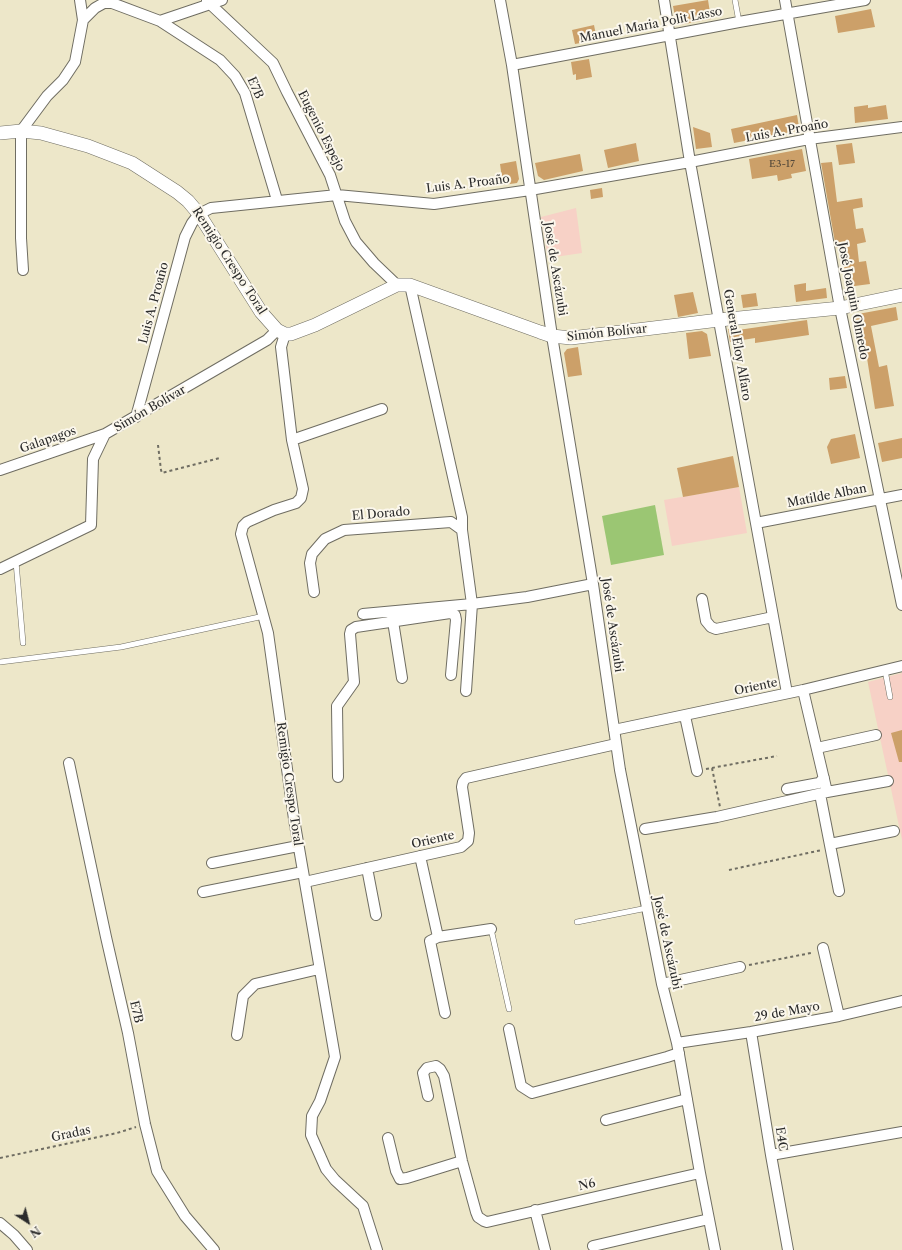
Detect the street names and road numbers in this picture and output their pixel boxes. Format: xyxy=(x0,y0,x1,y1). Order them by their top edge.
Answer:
street label: Manuel Maria Polit Lasso xyxy=(578,4,724,46)
street label: E7B xyxy=(244,75,266,101)
street label: Eugenio Espejo xyxy=(294,88,348,174)
street label: Luis A. Proaño xyxy=(744,117,830,145)
street label: Luis A. Proaño xyxy=(426,172,510,196)
street label: Remigio Crespo Toral xyxy=(189,205,269,317)
street label: José de Ascázubi xyxy=(540,221,570,317)
street label: José Joaquin Olmedo xyxy=(835,241,871,361)
street label: Luis A. Proaño xyxy=(136,261,172,345)
street label: General Eloy Alfaro xyxy=(720,288,754,402)
street label: Simón Bolívar xyxy=(566,322,648,344)
street label: Simón Bolívar xyxy=(112,383,188,435)
street label: Galapagos xyxy=(18,424,78,456)
street label: Matilde Alban xyxy=(786,481,868,511)
street label: El Dorado xyxy=(351,504,411,524)
street label: José de Ascázubi xyxy=(598,577,626,673)
street label: Oriente xyxy=(733,675,779,699)
street label: Remigio Crespo Toral xyxy=(273,721,305,847)
street label: Oriente xyxy=(410,828,456,852)
street label: José de Ascázubi xyxy=(650,895,684,991)
street label: E7B xyxy=(126,999,146,1025)
street label: 29 de Mayo xyxy=(753,999,821,1025)
street label: Gradas xyxy=(50,1123,92,1145)
street label: E4C xyxy=(772,1126,790,1152)
street label: N6 xyxy=(577,1176,597,1194)

